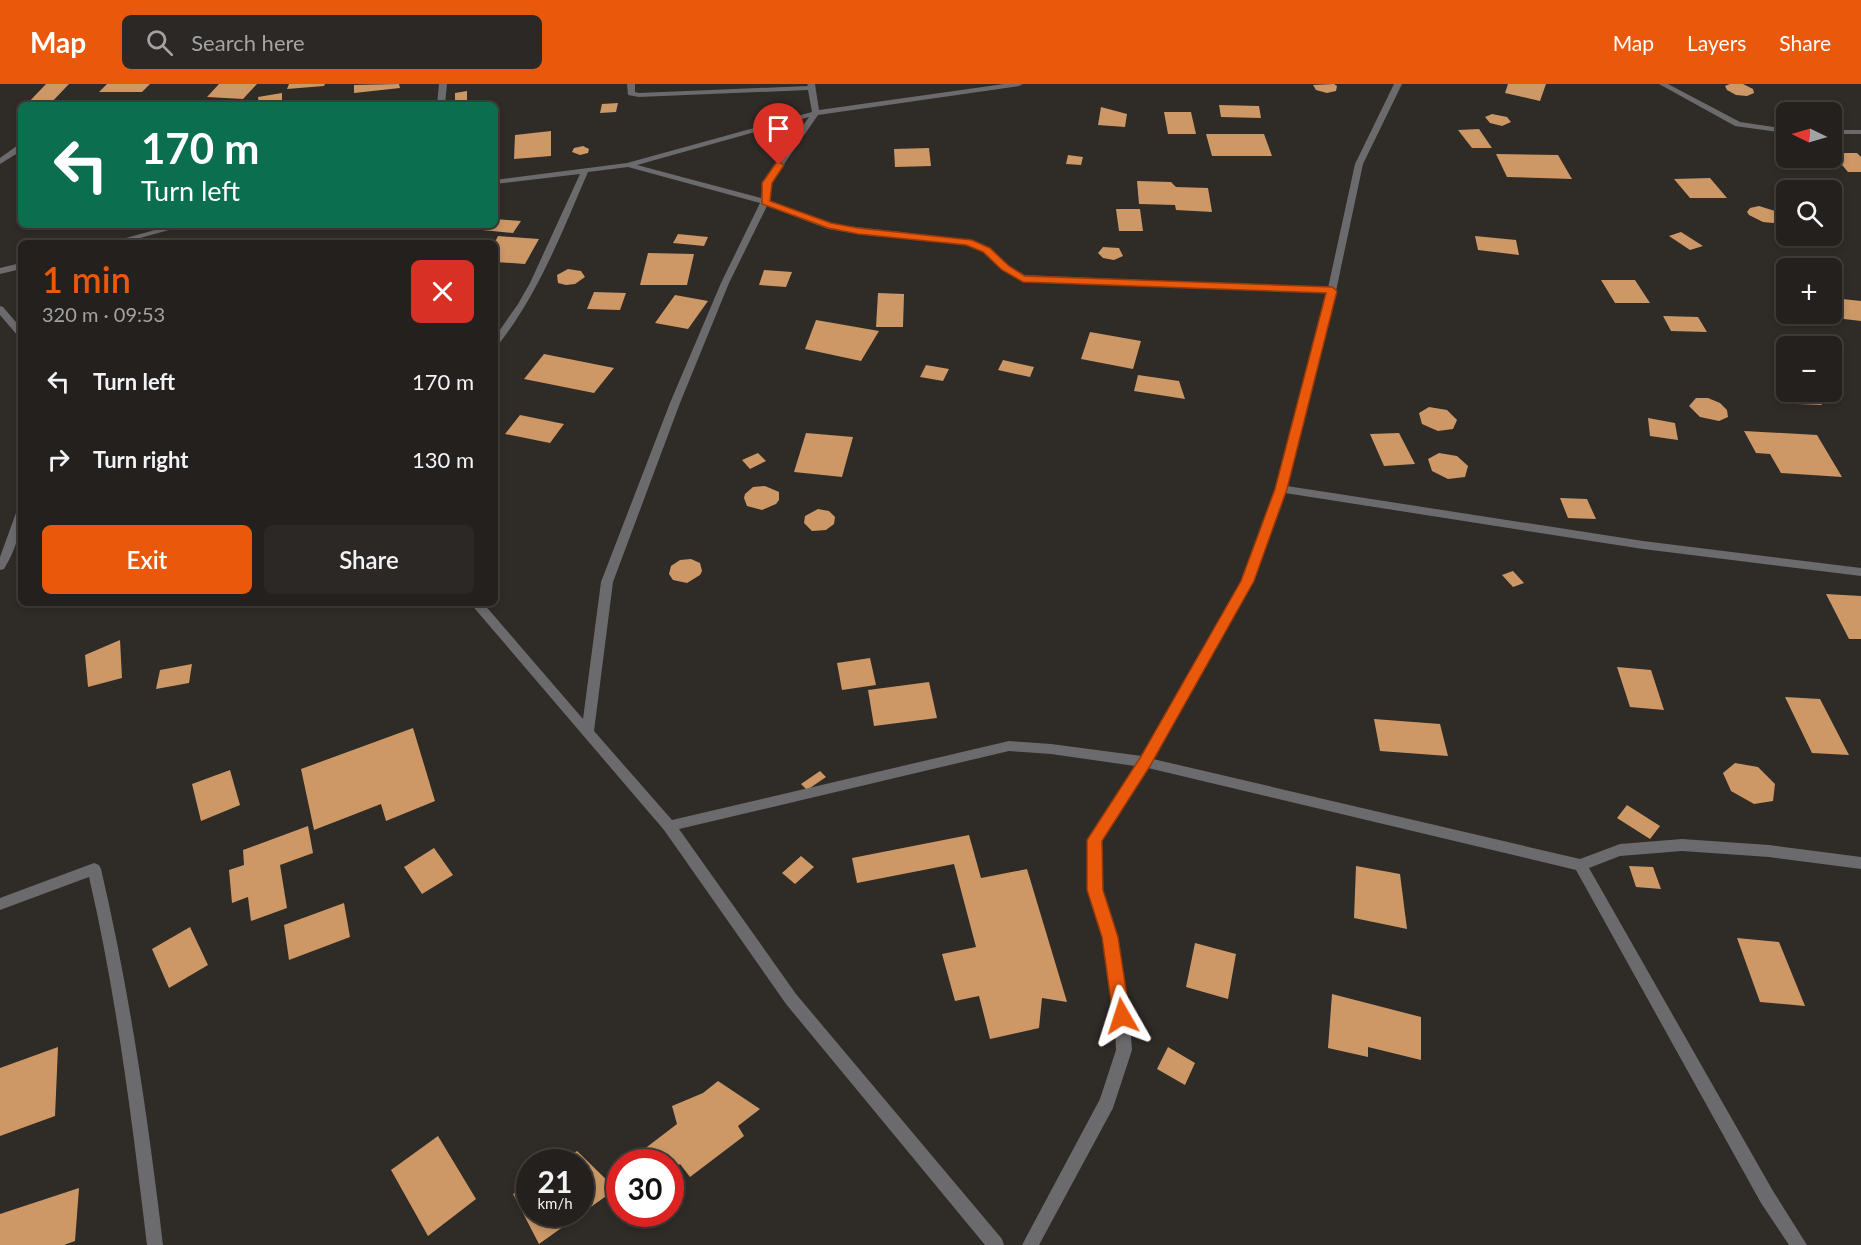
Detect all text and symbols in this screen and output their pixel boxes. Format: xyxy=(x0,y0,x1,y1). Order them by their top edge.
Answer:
search box xyxy=(122,15,542,69)
text: Map xyxy=(30,25,86,59)
icon: search xyxy=(143,26,176,59)
text: Search here xyxy=(191,29,305,56)
text: Map xyxy=(1613,30,1654,55)
text: Layers xyxy=(1687,30,1746,55)
text: Share xyxy=(1779,30,1831,55)
north arrow xyxy=(1776,102,1842,168)
map controls xyxy=(1776,102,1842,402)
pin xyxy=(753,103,804,165)
icon: arrive xyxy=(762,112,795,145)
text: 170 m xyxy=(141,123,259,173)
icon: left xyxy=(42,126,120,204)
text: Turn left xyxy=(141,174,240,207)
button: search xyxy=(1776,180,1842,246)
text: 1 min xyxy=(42,257,131,301)
button: + xyxy=(1776,258,1842,324)
button: close xyxy=(411,260,474,323)
text: 320 m · 09:53 xyxy=(42,302,165,326)
button: − xyxy=(1776,336,1842,402)
icon: left xyxy=(42,365,75,398)
text: Turn left xyxy=(93,368,175,395)
text: 170 m xyxy=(412,368,474,395)
icon: right xyxy=(42,443,75,476)
text: Turn right xyxy=(93,446,188,473)
text: 130 m xyxy=(412,446,474,473)
button: Exit xyxy=(42,525,252,594)
button: Share xyxy=(264,525,474,594)
position arrow xyxy=(1090,984,1154,1048)
speed limit sign: 30 xyxy=(606,1149,684,1227)
text: 21 xyxy=(538,1163,572,1199)
text: km/h xyxy=(537,1194,573,1212)

